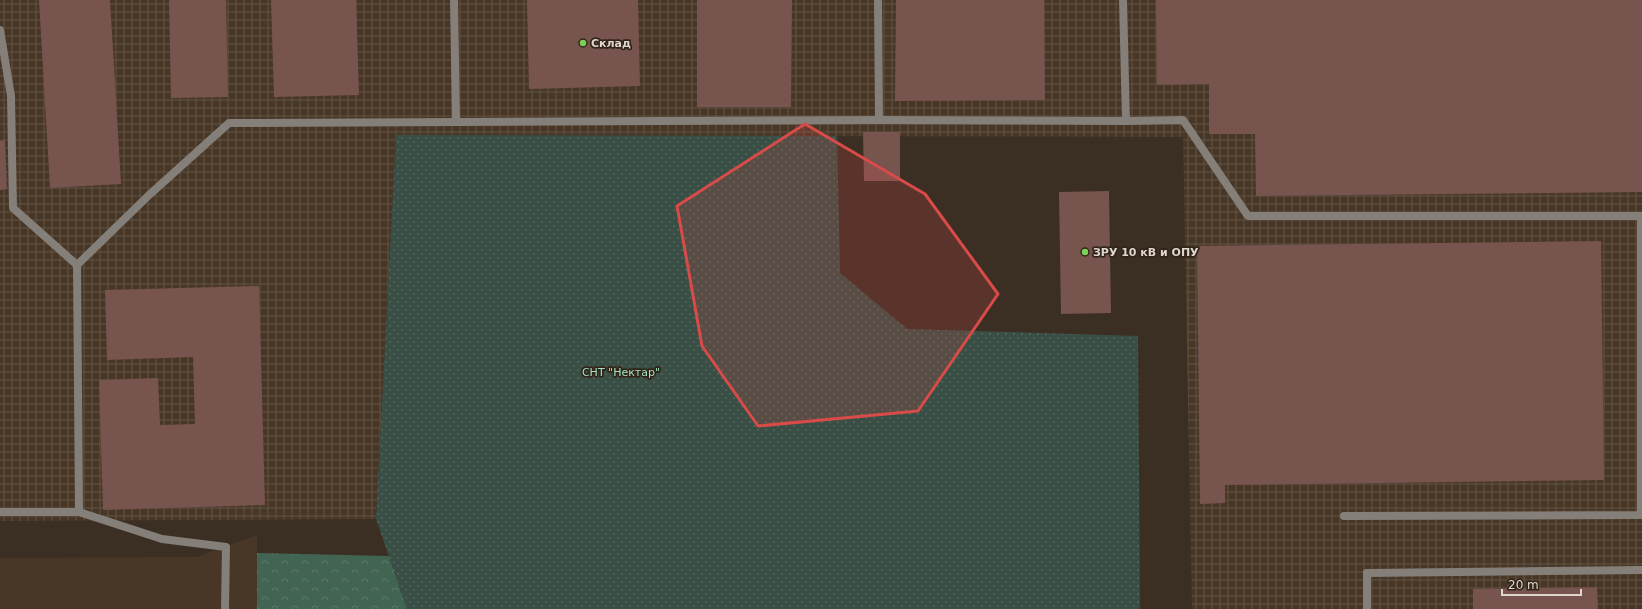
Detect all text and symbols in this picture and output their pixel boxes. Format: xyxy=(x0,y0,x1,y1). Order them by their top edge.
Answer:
place label: Склад xyxy=(591,37,631,50)
marker: Склад xyxy=(578,38,588,48)
place label: ЗРУ 10 кВ и ОПУ xyxy=(1093,246,1199,259)
marker: ЗРУ 10 кВ и ОПУ xyxy=(1080,247,1090,257)
park label: СНТ "Нектар" xyxy=(582,366,660,379)
scale bar xyxy=(1502,571,1581,597)
text: 20 m xyxy=(1508,578,1539,592)

